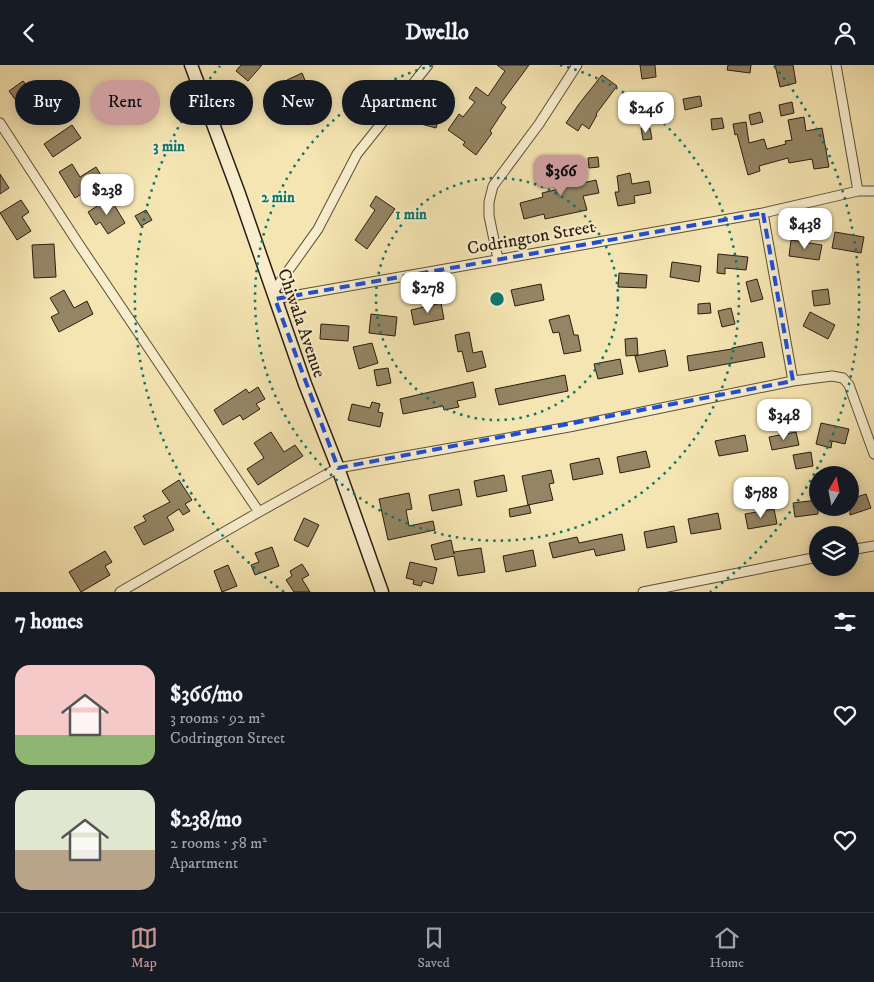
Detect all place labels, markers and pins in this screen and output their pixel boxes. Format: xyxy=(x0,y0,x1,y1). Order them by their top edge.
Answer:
pin: $246 xyxy=(616,92,676,134)
pin: $366 xyxy=(531,155,591,197)
pin: $238 xyxy=(77,173,137,216)
pin: $438 xyxy=(775,207,835,250)
pin: $278 xyxy=(398,271,458,314)
centre of rings xyxy=(488,290,506,308)
pin: $348 xyxy=(754,399,814,441)
pin: $788 xyxy=(731,477,791,519)

